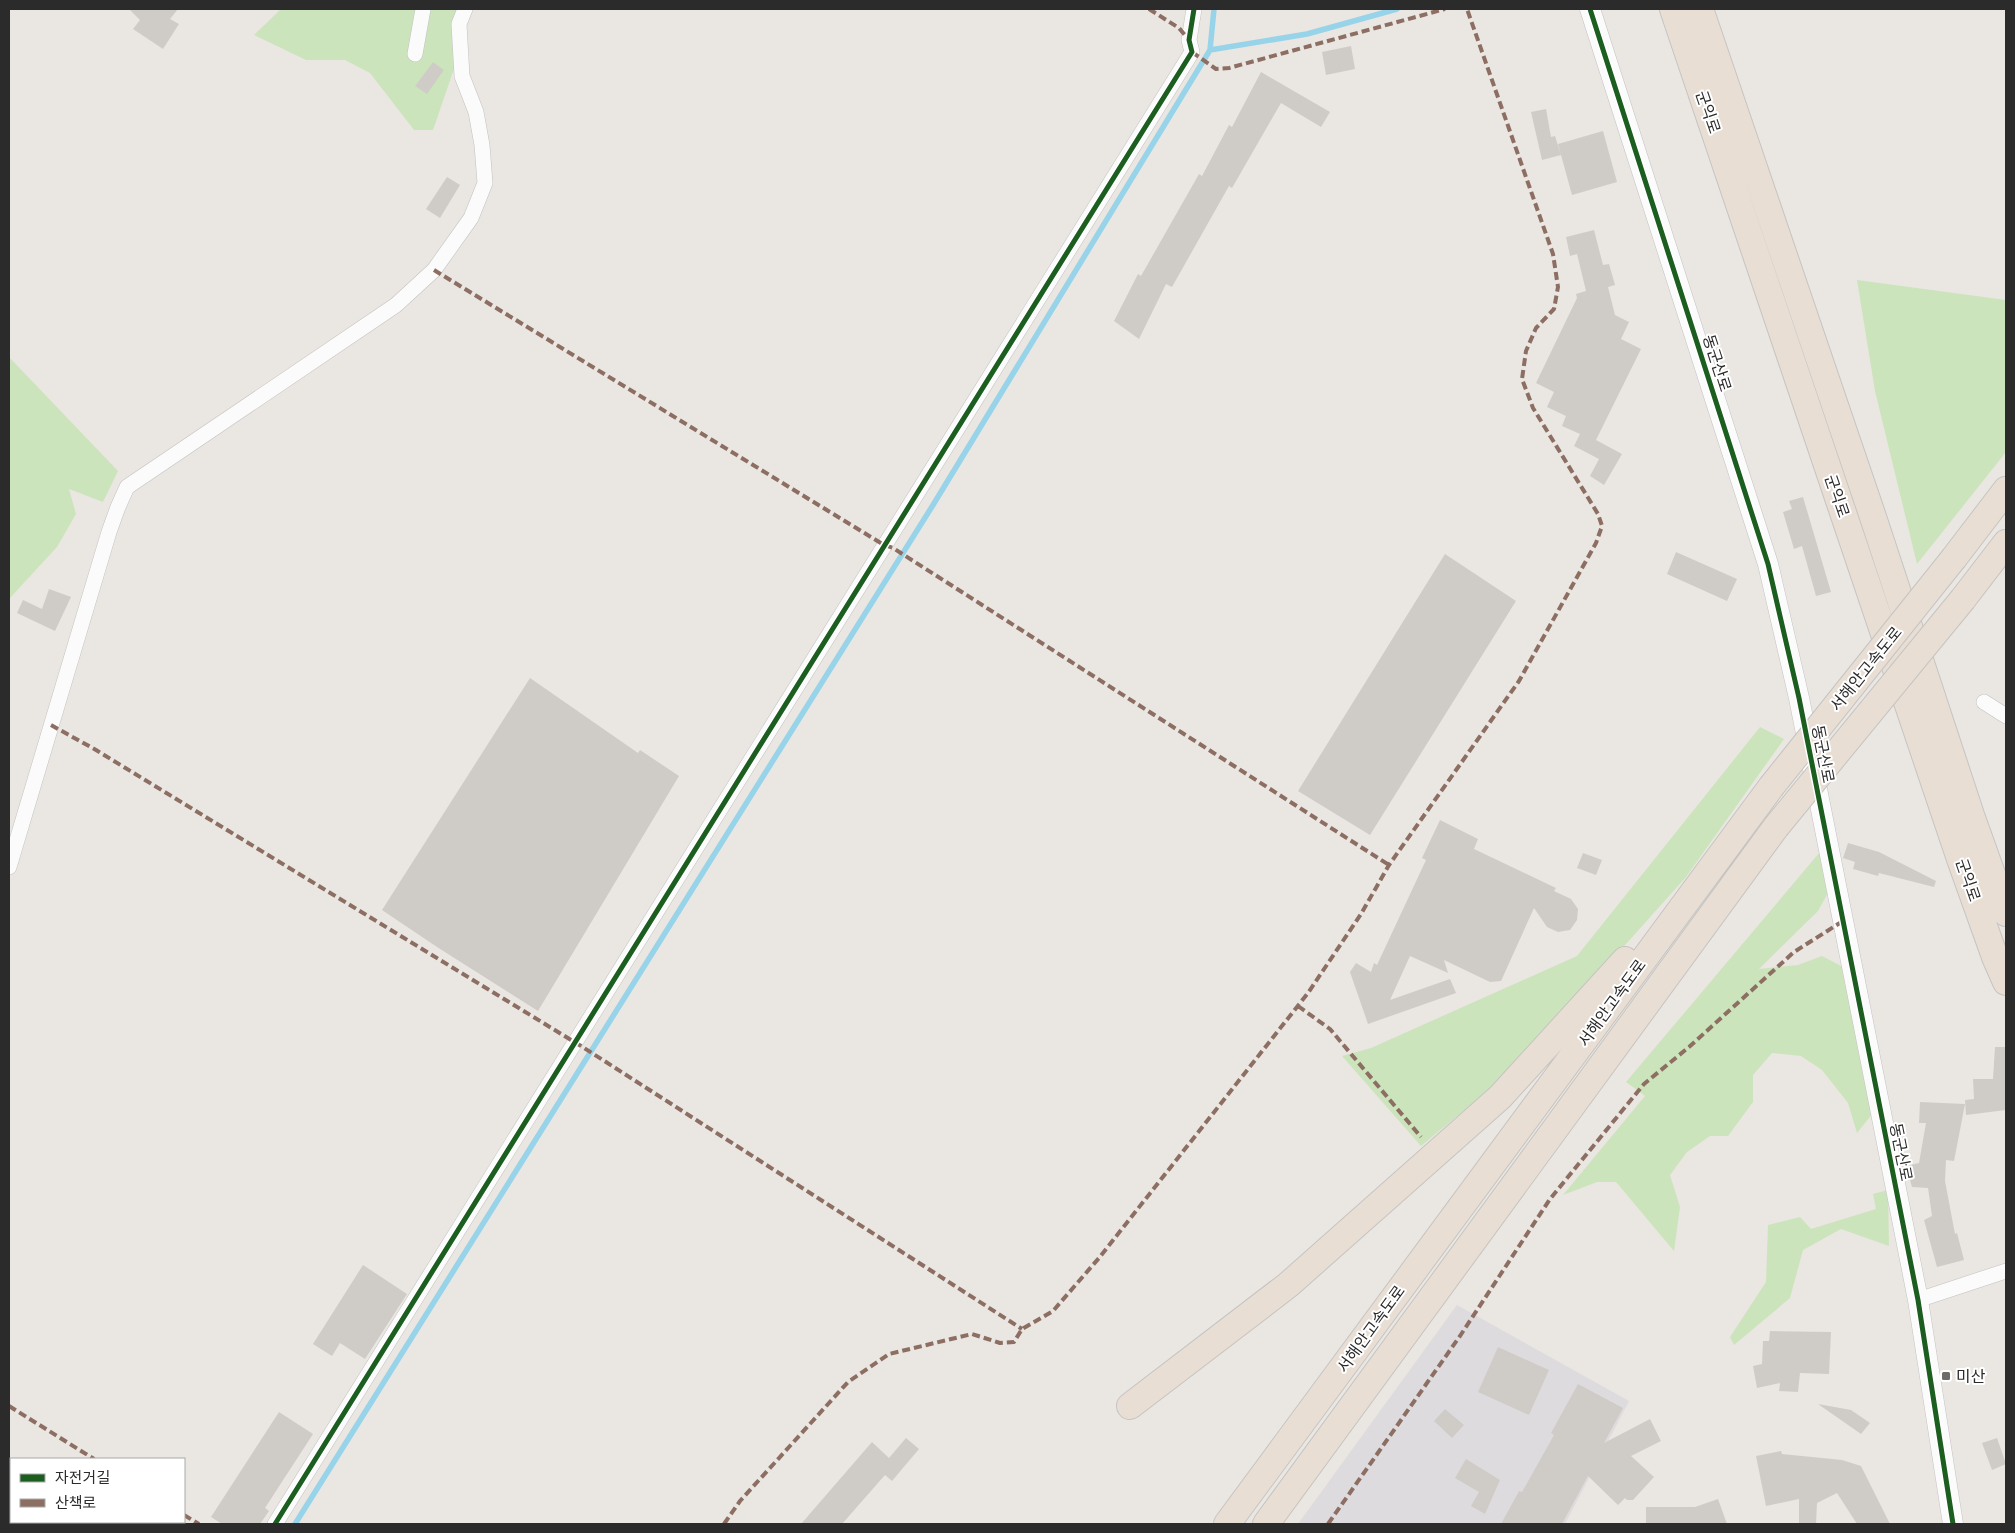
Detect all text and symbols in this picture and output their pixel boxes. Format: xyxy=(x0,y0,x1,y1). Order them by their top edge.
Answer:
street label: 군익로 xyxy=(1693,88,1723,136)
street label: 동군산로 xyxy=(1700,332,1734,394)
street label: 군익로 xyxy=(1822,472,1852,520)
street label: 서해안고속도로 xyxy=(1827,623,1905,714)
street label: 동군산로 xyxy=(1809,723,1837,785)
street label: 군익로 xyxy=(1953,856,1983,904)
street label: 서해안고속도로 xyxy=(1575,956,1649,1050)
street label: 동군산로 xyxy=(1887,1121,1915,1183)
street label: 서해안고속도로 xyxy=(1334,1282,1408,1376)
place label: 미산 xyxy=(1956,1368,1986,1385)
marker: 미산 xyxy=(1940,1370,1952,1382)
legend xyxy=(10,1458,185,1523)
text: 자전거길 xyxy=(55,1469,110,1486)
text: 산책로 xyxy=(55,1494,96,1511)

